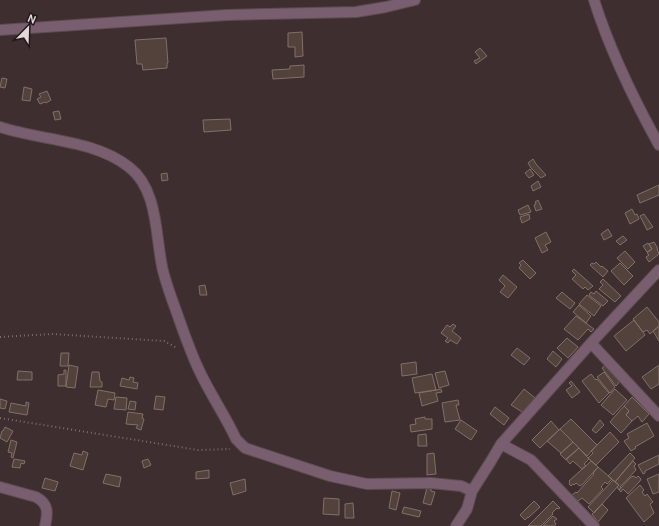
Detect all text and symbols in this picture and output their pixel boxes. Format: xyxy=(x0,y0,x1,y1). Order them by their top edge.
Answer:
north arrow xyxy=(8,8,48,48)
text: N xyxy=(26,11,38,27)

